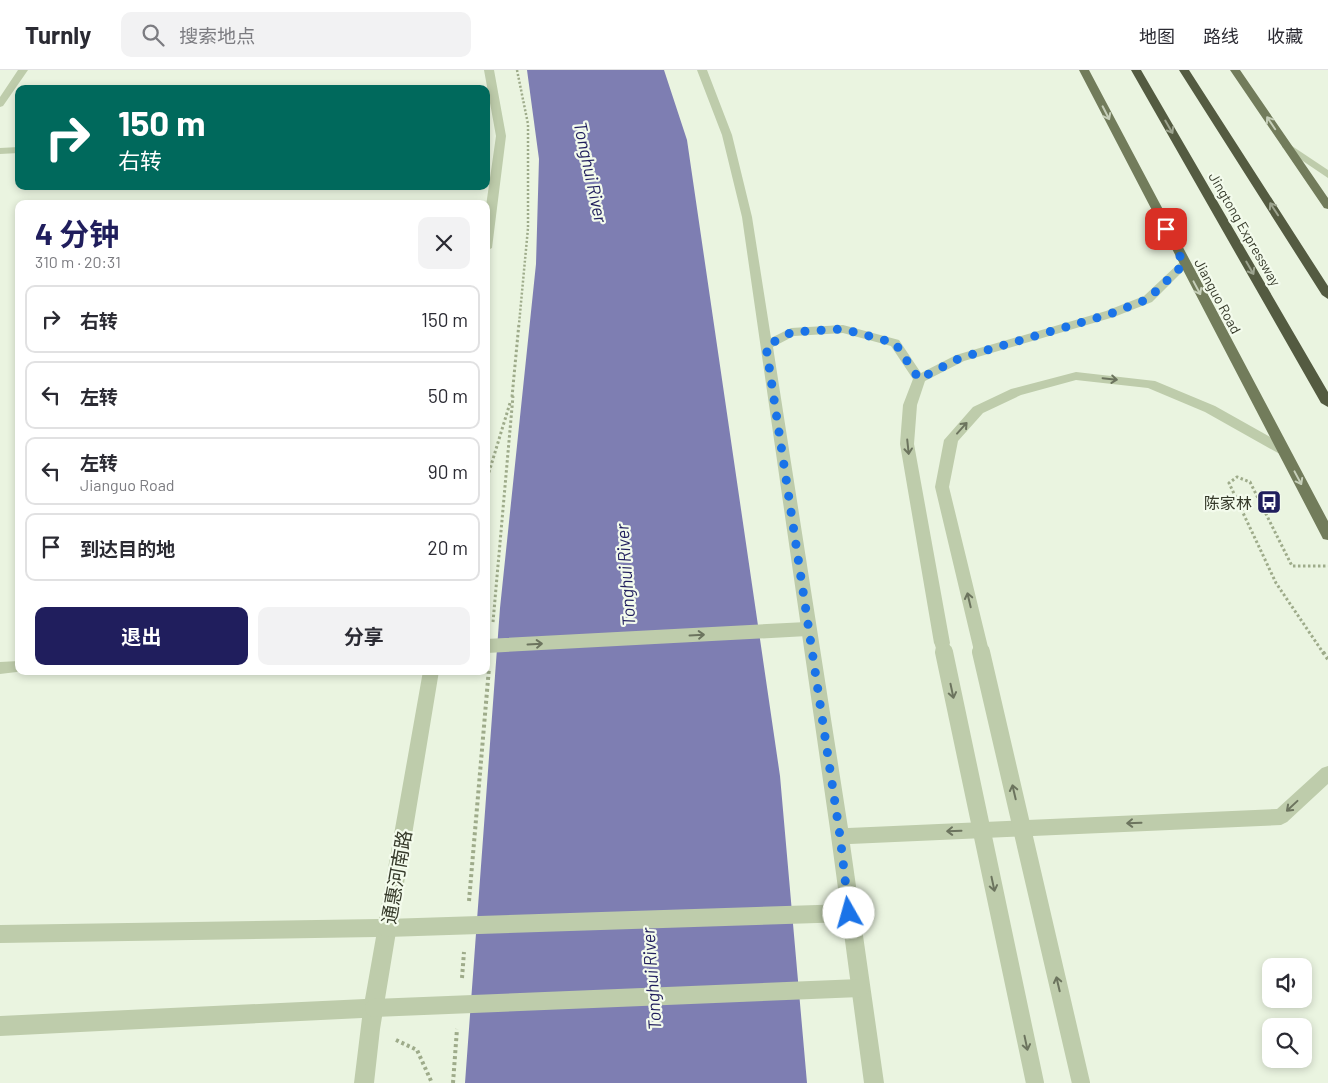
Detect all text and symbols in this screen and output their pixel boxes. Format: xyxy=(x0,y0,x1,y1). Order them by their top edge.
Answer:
search box xyxy=(121,12,471,57)
text: Turnly xyxy=(25,20,91,49)
icon: search xyxy=(139,21,167,49)
text: 搜索地点 xyxy=(179,24,255,47)
text: 地图 xyxy=(1139,25,1175,47)
text: 路线 xyxy=(1203,25,1239,47)
text: 收藏 xyxy=(1267,25,1303,47)
text: 150 m xyxy=(118,101,205,143)
icon: right xyxy=(35,105,100,170)
one-way arrow xyxy=(1102,105,1111,120)
one-way arrow xyxy=(1266,116,1276,130)
water label: Tonghui River xyxy=(570,120,613,225)
one-way arrow xyxy=(1164,120,1174,134)
text: 右转 xyxy=(118,147,162,173)
street label: Jingtong Expressway xyxy=(1205,169,1285,289)
one-way arrow xyxy=(1268,203,1278,217)
pin xyxy=(1145,208,1187,250)
text: 4 分钟 xyxy=(35,215,119,251)
icon: arrive xyxy=(1152,215,1180,243)
button: close xyxy=(418,217,470,269)
text: 310 m · 20:31 xyxy=(35,252,121,271)
street label: Jianguo Road xyxy=(1191,255,1245,337)
one-way arrow xyxy=(1246,260,1255,275)
one-way arrow xyxy=(1193,281,1203,295)
icon: right xyxy=(37,305,65,333)
text: 150 m xyxy=(421,308,468,331)
text: 右转 xyxy=(80,309,118,332)
one-way arrow xyxy=(1102,374,1118,384)
icon: left xyxy=(37,381,65,409)
text: 50 m xyxy=(428,384,468,407)
text: 左转 xyxy=(80,385,118,408)
one-way arrow xyxy=(956,421,968,434)
one-way arrow xyxy=(903,439,913,455)
text: 左转 xyxy=(80,451,118,474)
icon: left xyxy=(37,457,65,485)
text: 90 m xyxy=(428,460,468,483)
one-way arrow xyxy=(1293,471,1303,486)
text: Jianguo Road xyxy=(80,475,175,494)
bus stop icon: 陈家林 xyxy=(1256,489,1282,515)
place label: 陈家林 xyxy=(1204,493,1252,512)
water label: Tonghui River xyxy=(610,522,640,627)
icon: arrive xyxy=(37,533,65,561)
text: 20 m xyxy=(428,536,468,559)
text: 到达目的地 xyxy=(80,537,175,560)
one-way arrow xyxy=(964,592,973,608)
button: 退出 xyxy=(35,607,248,665)
button: 分享 xyxy=(258,607,470,665)
one-way arrow xyxy=(689,630,705,639)
one-way arrow xyxy=(527,639,543,648)
one-way arrow xyxy=(948,682,957,698)
one-way arrow xyxy=(1009,784,1018,800)
one-way arrow xyxy=(1286,800,1299,812)
one-way arrow xyxy=(1126,819,1142,828)
one-way arrow xyxy=(946,826,962,835)
street label: 通惠河南路 xyxy=(376,828,416,926)
one-way arrow xyxy=(989,875,998,891)
position arrow xyxy=(822,886,874,938)
water label: Tonghui River xyxy=(636,926,666,1031)
map controls xyxy=(1262,958,1312,1068)
button: sound xyxy=(1262,958,1312,1008)
one-way arrow xyxy=(1053,977,1062,993)
button: search xyxy=(1262,1018,1312,1068)
one-way arrow xyxy=(1022,1034,1032,1050)

